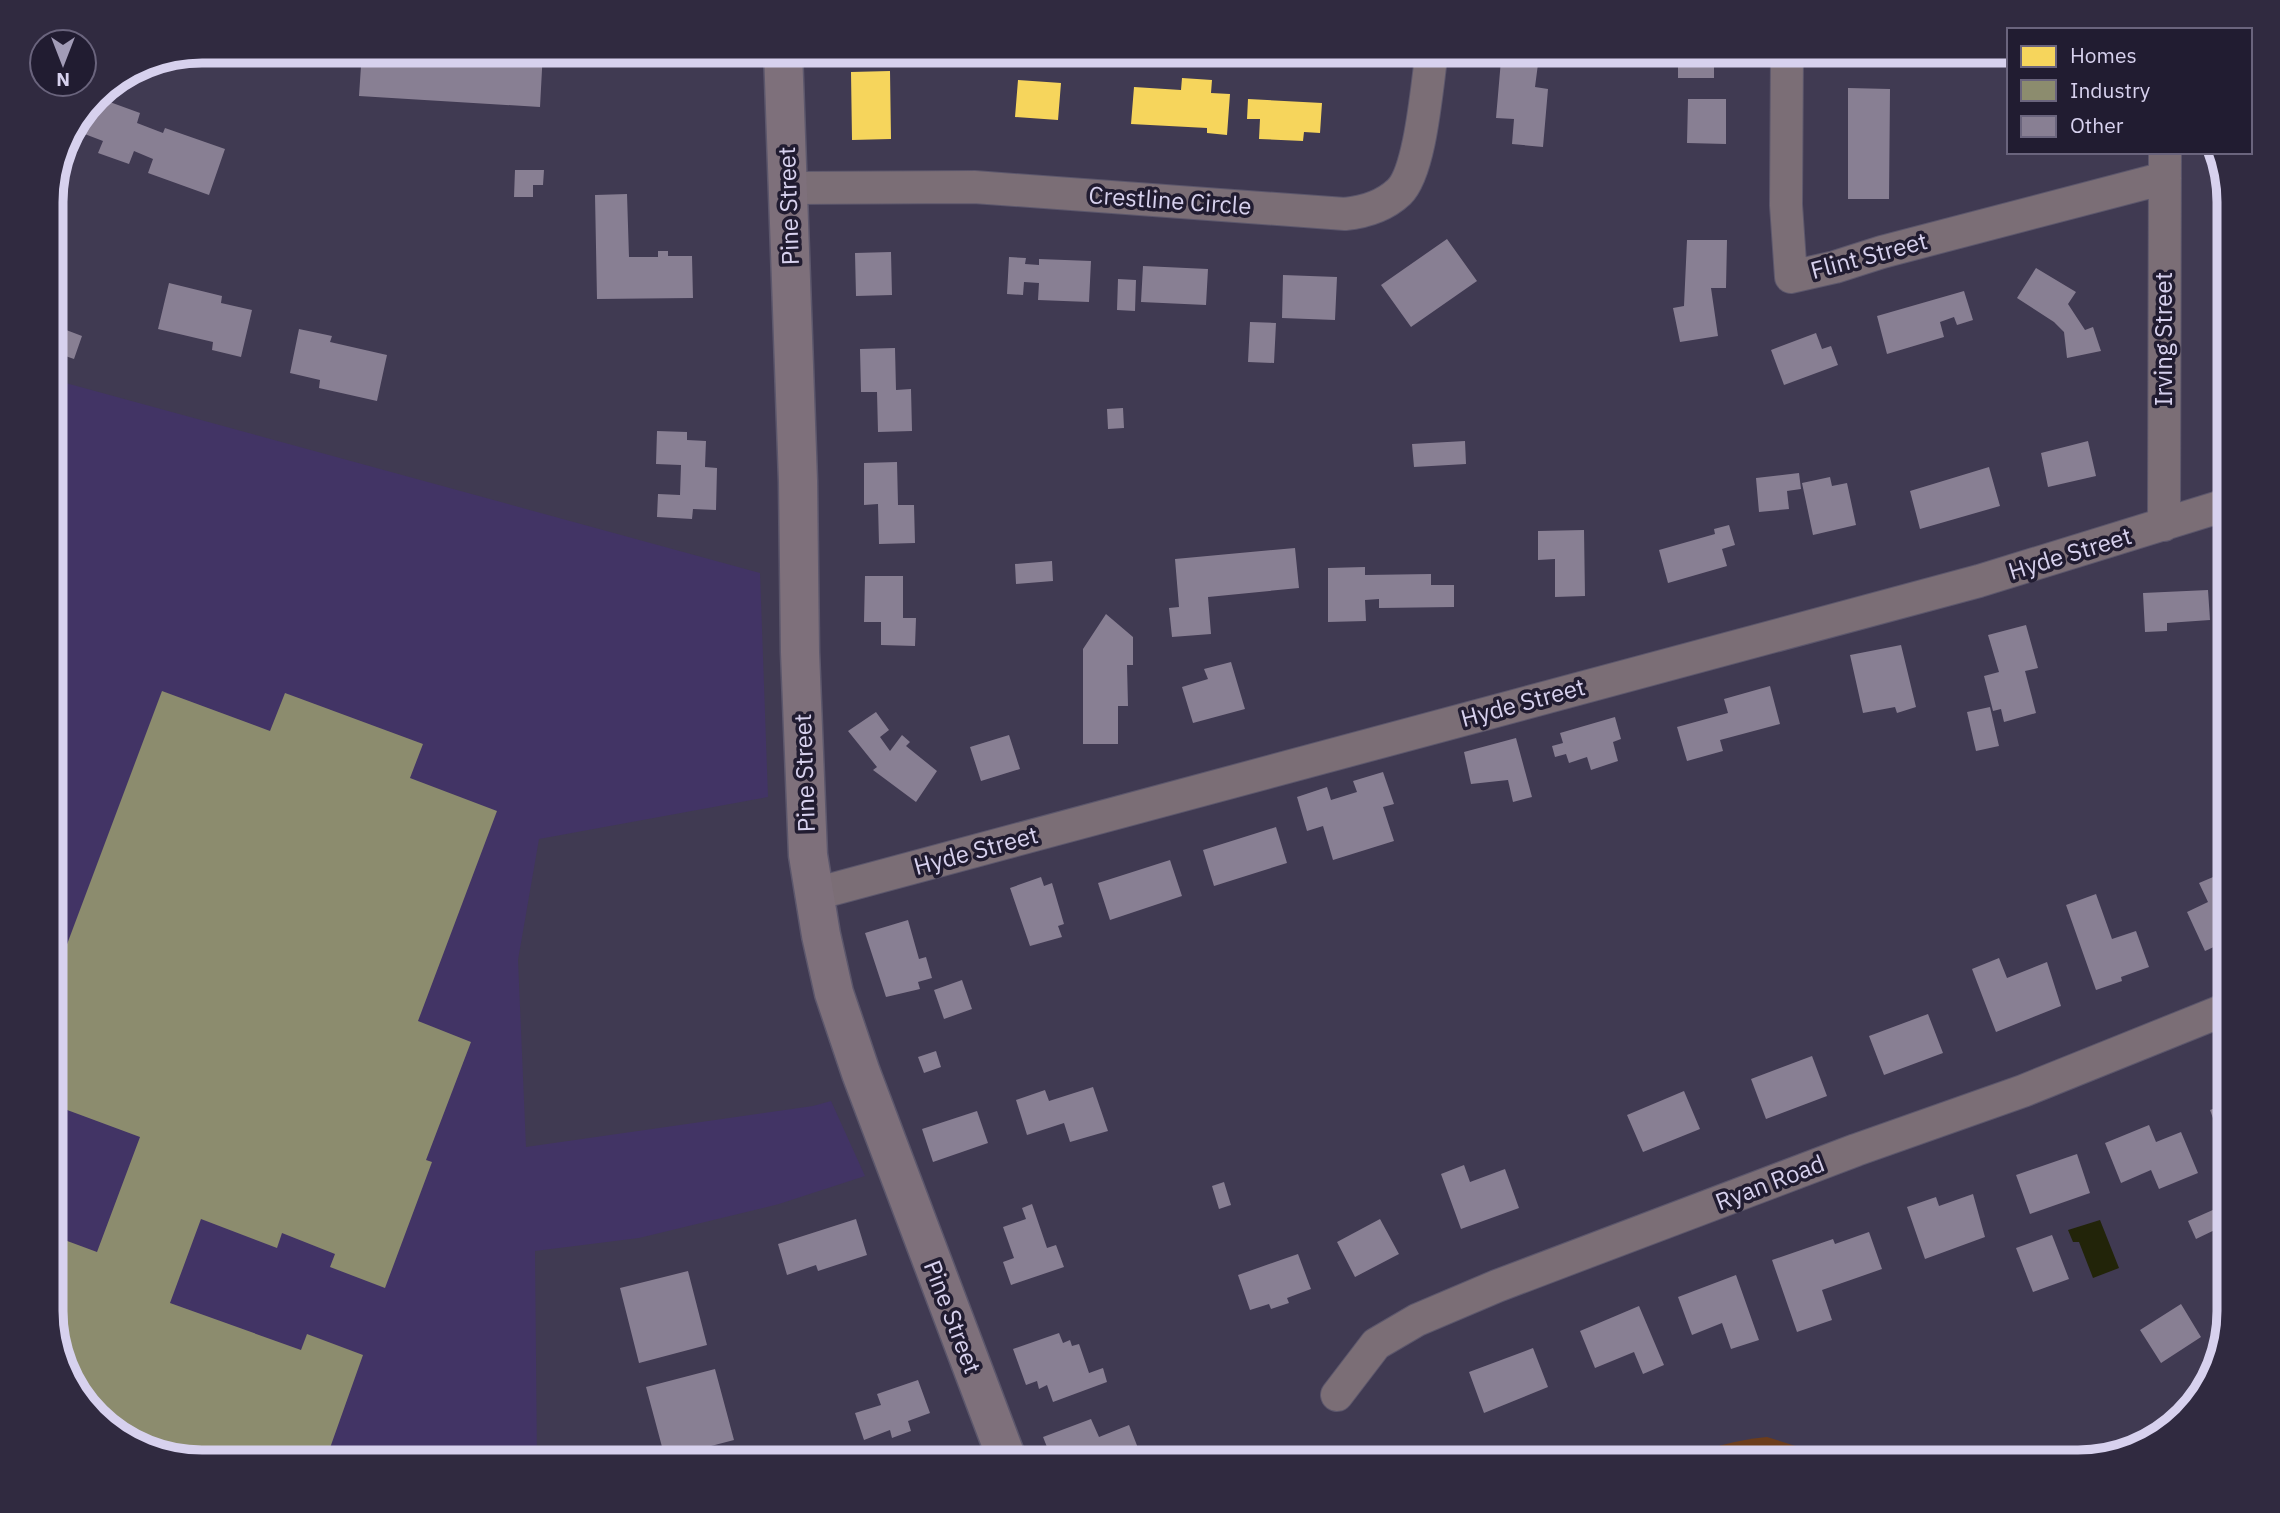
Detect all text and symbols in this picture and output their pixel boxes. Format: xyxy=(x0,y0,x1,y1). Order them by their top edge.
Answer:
north arrow xyxy=(28,28,98,98)
legend xyxy=(2007,28,2252,154)
text: Homes xyxy=(2070,41,2137,69)
text: N xyxy=(56,68,70,92)
text: Industry xyxy=(2070,76,2151,104)
text: Other xyxy=(2070,111,2124,139)
street label: Pine Street xyxy=(770,146,806,266)
street label: Crestline Circle xyxy=(1088,178,1253,222)
street label: Flint Street xyxy=(1807,224,1931,286)
street label: Irving Street xyxy=(2147,272,2179,406)
street label: Hyde Street xyxy=(2004,519,2135,587)
street label: Hyde Street xyxy=(1457,670,1588,734)
street label: Pine Street xyxy=(786,713,822,833)
street label: Hyde Street xyxy=(910,818,1041,882)
street label: Ryan Road xyxy=(1711,1147,1829,1217)
street label: Pine Street xyxy=(917,1255,989,1378)

